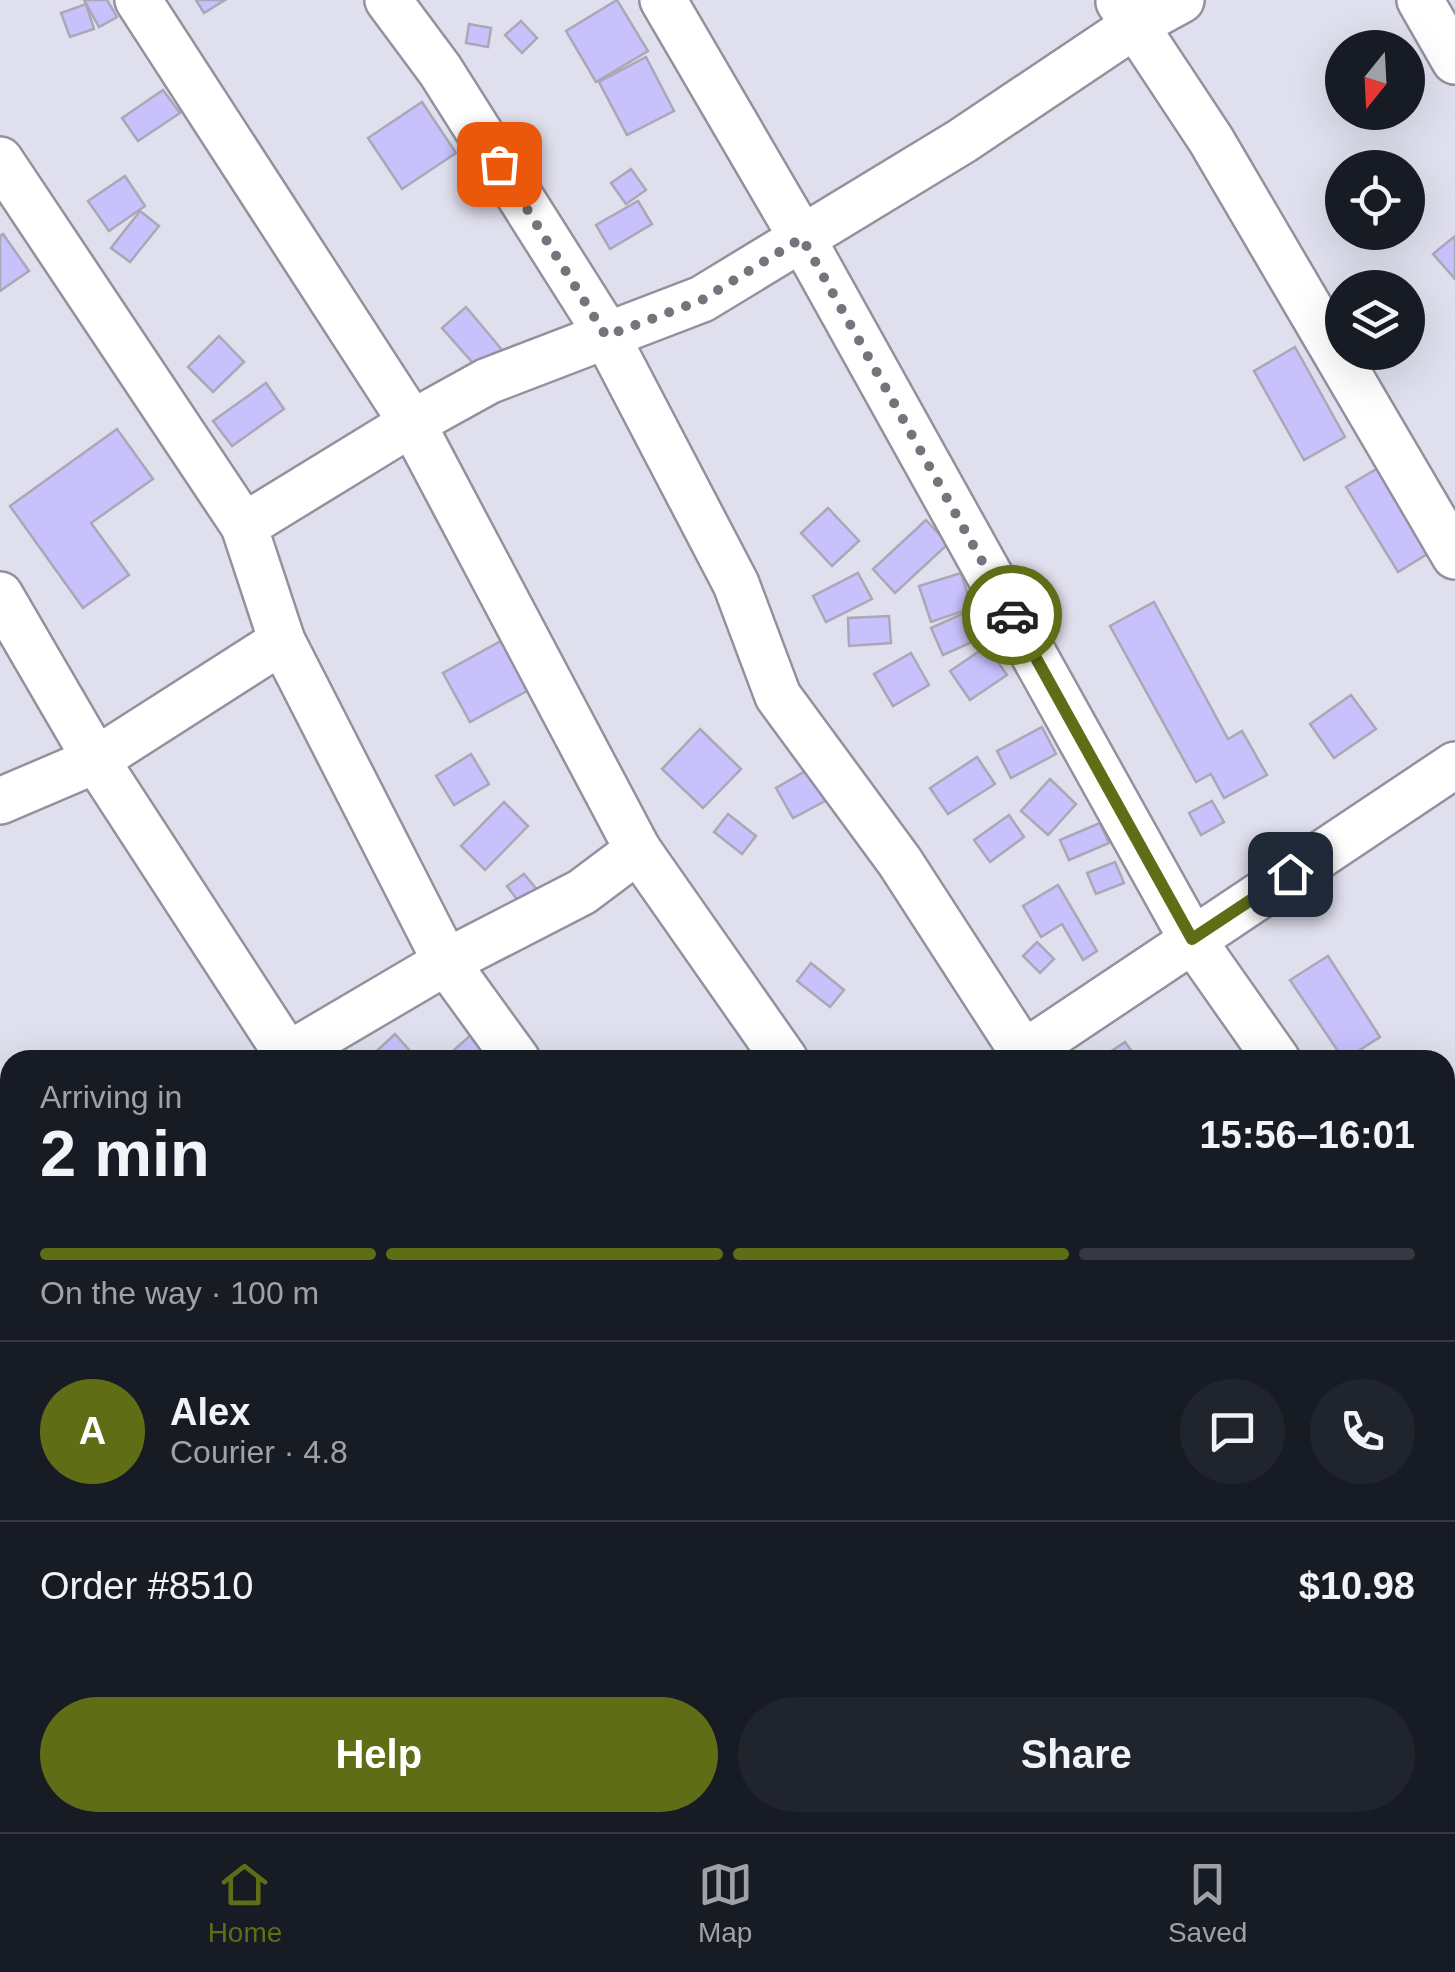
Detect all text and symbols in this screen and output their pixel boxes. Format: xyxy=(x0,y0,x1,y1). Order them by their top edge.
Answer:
north arrow xyxy=(1325,30,1425,130)
map controls xyxy=(1325,30,1425,370)
pin xyxy=(457,122,542,207)
icon: bag xyxy=(472,137,527,192)
button: locate xyxy=(1325,150,1425,250)
button: layers xyxy=(1325,270,1425,370)
courier xyxy=(962,565,1062,665)
icon: car xyxy=(985,588,1040,643)
pin xyxy=(1248,832,1333,917)
icon: home xyxy=(1263,847,1318,902)
text: Arriving in xyxy=(40,1079,182,1115)
text: 15:56–16:01 xyxy=(1199,1114,1415,1156)
text: 2 min xyxy=(40,1117,210,1190)
text: On the way · 100 m xyxy=(40,1275,319,1311)
button: chat xyxy=(1180,1379,1285,1484)
button: phone xyxy=(1310,1379,1415,1484)
text: Alex xyxy=(170,1391,250,1433)
text: A xyxy=(79,1410,106,1452)
text: Courier · 4.8 xyxy=(170,1434,348,1470)
text: Order #8510 xyxy=(40,1565,253,1607)
text: $10.98 xyxy=(1299,1565,1415,1607)
button: Help xyxy=(40,1697,718,1812)
button: Share xyxy=(738,1697,1415,1812)
tab: Home xyxy=(208,1857,282,1949)
tab: Map xyxy=(698,1857,753,1949)
tab: Saved xyxy=(1168,1857,1247,1949)

